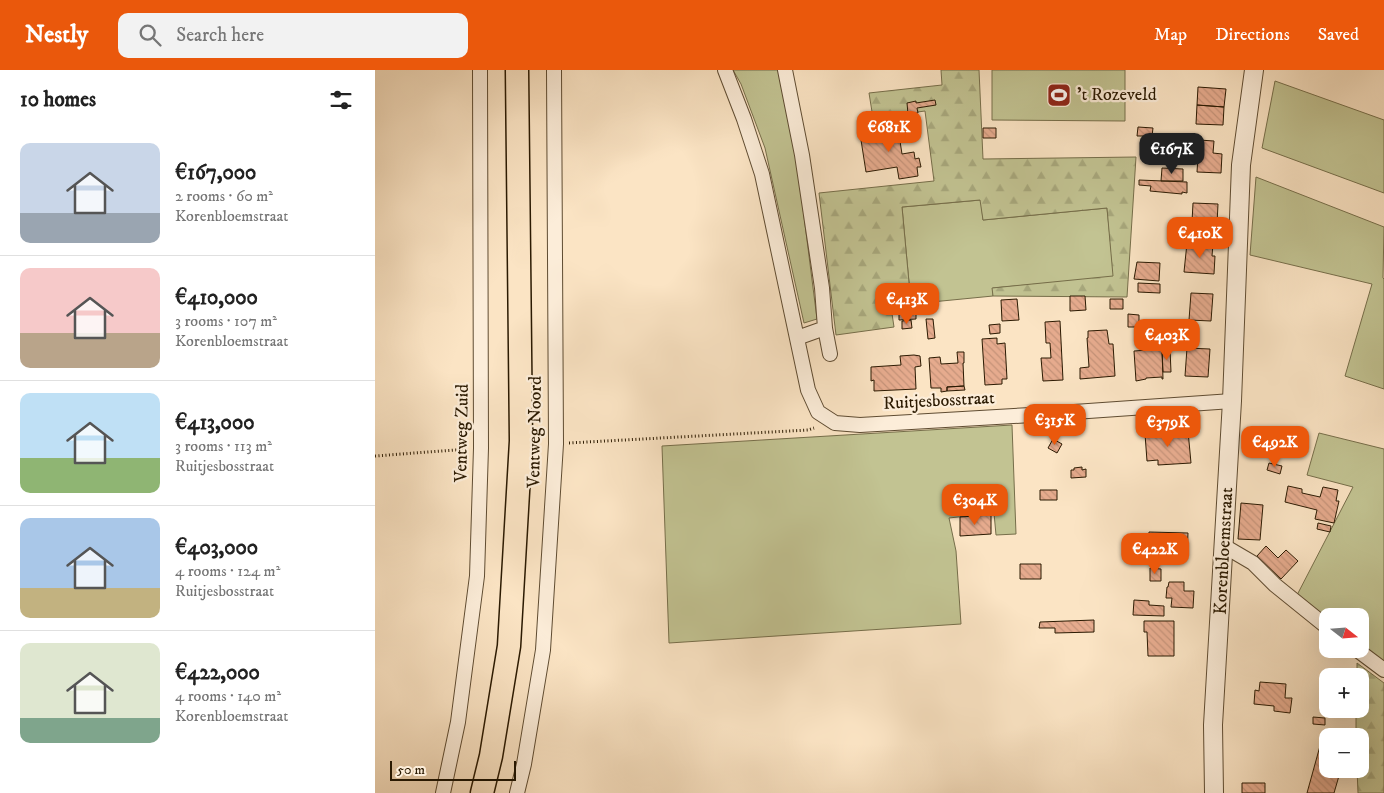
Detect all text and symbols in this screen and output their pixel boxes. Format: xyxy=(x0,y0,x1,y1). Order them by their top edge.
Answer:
search box xyxy=(118,13,468,58)
text: Nestly xyxy=(25,20,88,50)
icon: search xyxy=(136,21,164,49)
text: Search here xyxy=(176,24,264,47)
text: Map xyxy=(1154,24,1187,46)
text: Directions xyxy=(1215,24,1290,46)
text: Saved xyxy=(1318,24,1359,46)
sports icon: 't Rozeveld xyxy=(1046,82,1072,108)
place label: 't Rozeveld xyxy=(1077,84,1157,106)
icon: filters xyxy=(327,86,355,114)
text: 10 homes xyxy=(20,87,96,113)
pin: €681K xyxy=(854,111,924,153)
text: €681K xyxy=(868,117,910,137)
pin: €167K xyxy=(1137,132,1207,175)
text: €167K xyxy=(1150,139,1194,159)
text: €167,000 xyxy=(175,160,256,186)
icon: home xyxy=(60,163,120,223)
text: 2 rooms · 60 m² xyxy=(175,186,273,206)
text: Korenbloemstraat xyxy=(175,206,288,226)
pin: €410K xyxy=(1165,216,1235,259)
text: €410K xyxy=(1178,223,1222,243)
pin: €413K xyxy=(872,282,942,325)
text: €410,000 xyxy=(175,285,258,311)
icon: home xyxy=(60,288,120,348)
text: €413K xyxy=(886,289,928,309)
text: 3 rooms · 107 m² xyxy=(175,311,277,331)
pin: €403K xyxy=(1132,318,1202,361)
text: €403K xyxy=(1145,325,1189,345)
text: Korenbloemstraat xyxy=(175,331,288,351)
street label: Ventweg Noord xyxy=(523,376,547,489)
street label: Ventweg Zuid xyxy=(450,384,474,483)
street label: Ruitjesbosstraat xyxy=(883,387,995,415)
pin: €315K xyxy=(1020,404,1090,446)
pin: €379K xyxy=(1133,406,1203,448)
text: €413,000 xyxy=(175,410,255,436)
text: €315K xyxy=(1035,410,1075,430)
text: €379K xyxy=(1147,412,1190,432)
icon: home xyxy=(60,413,120,473)
pin: €492K xyxy=(1240,426,1310,468)
text: €492K xyxy=(1252,432,1298,452)
text: 3 rooms · 113 m² xyxy=(175,436,272,456)
text: Ruitjesbosstraat xyxy=(175,456,274,476)
pin: €304K xyxy=(940,484,1010,526)
street label: Korenbloemstraat xyxy=(1210,486,1238,615)
text: €304K xyxy=(953,490,997,510)
pin: €422K xyxy=(1120,532,1190,575)
text: €403,000 xyxy=(175,535,258,561)
icon: home xyxy=(60,538,120,598)
text: €422K xyxy=(1132,539,1178,559)
text: 4 rooms · 124 m² xyxy=(175,561,280,581)
text: Ruitjesbosstraat xyxy=(175,581,274,601)
north arrow xyxy=(1319,608,1369,658)
map controls xyxy=(1319,608,1369,778)
text: €422,000 xyxy=(175,660,260,686)
icon: home xyxy=(60,663,120,723)
button: + xyxy=(1319,668,1369,718)
text: 4 rooms · 140 m² xyxy=(175,686,281,706)
text: Korenbloemstraat xyxy=(175,706,288,726)
button: − xyxy=(1319,728,1369,778)
scale bar xyxy=(390,758,516,781)
text: 50 m xyxy=(397,761,425,779)

